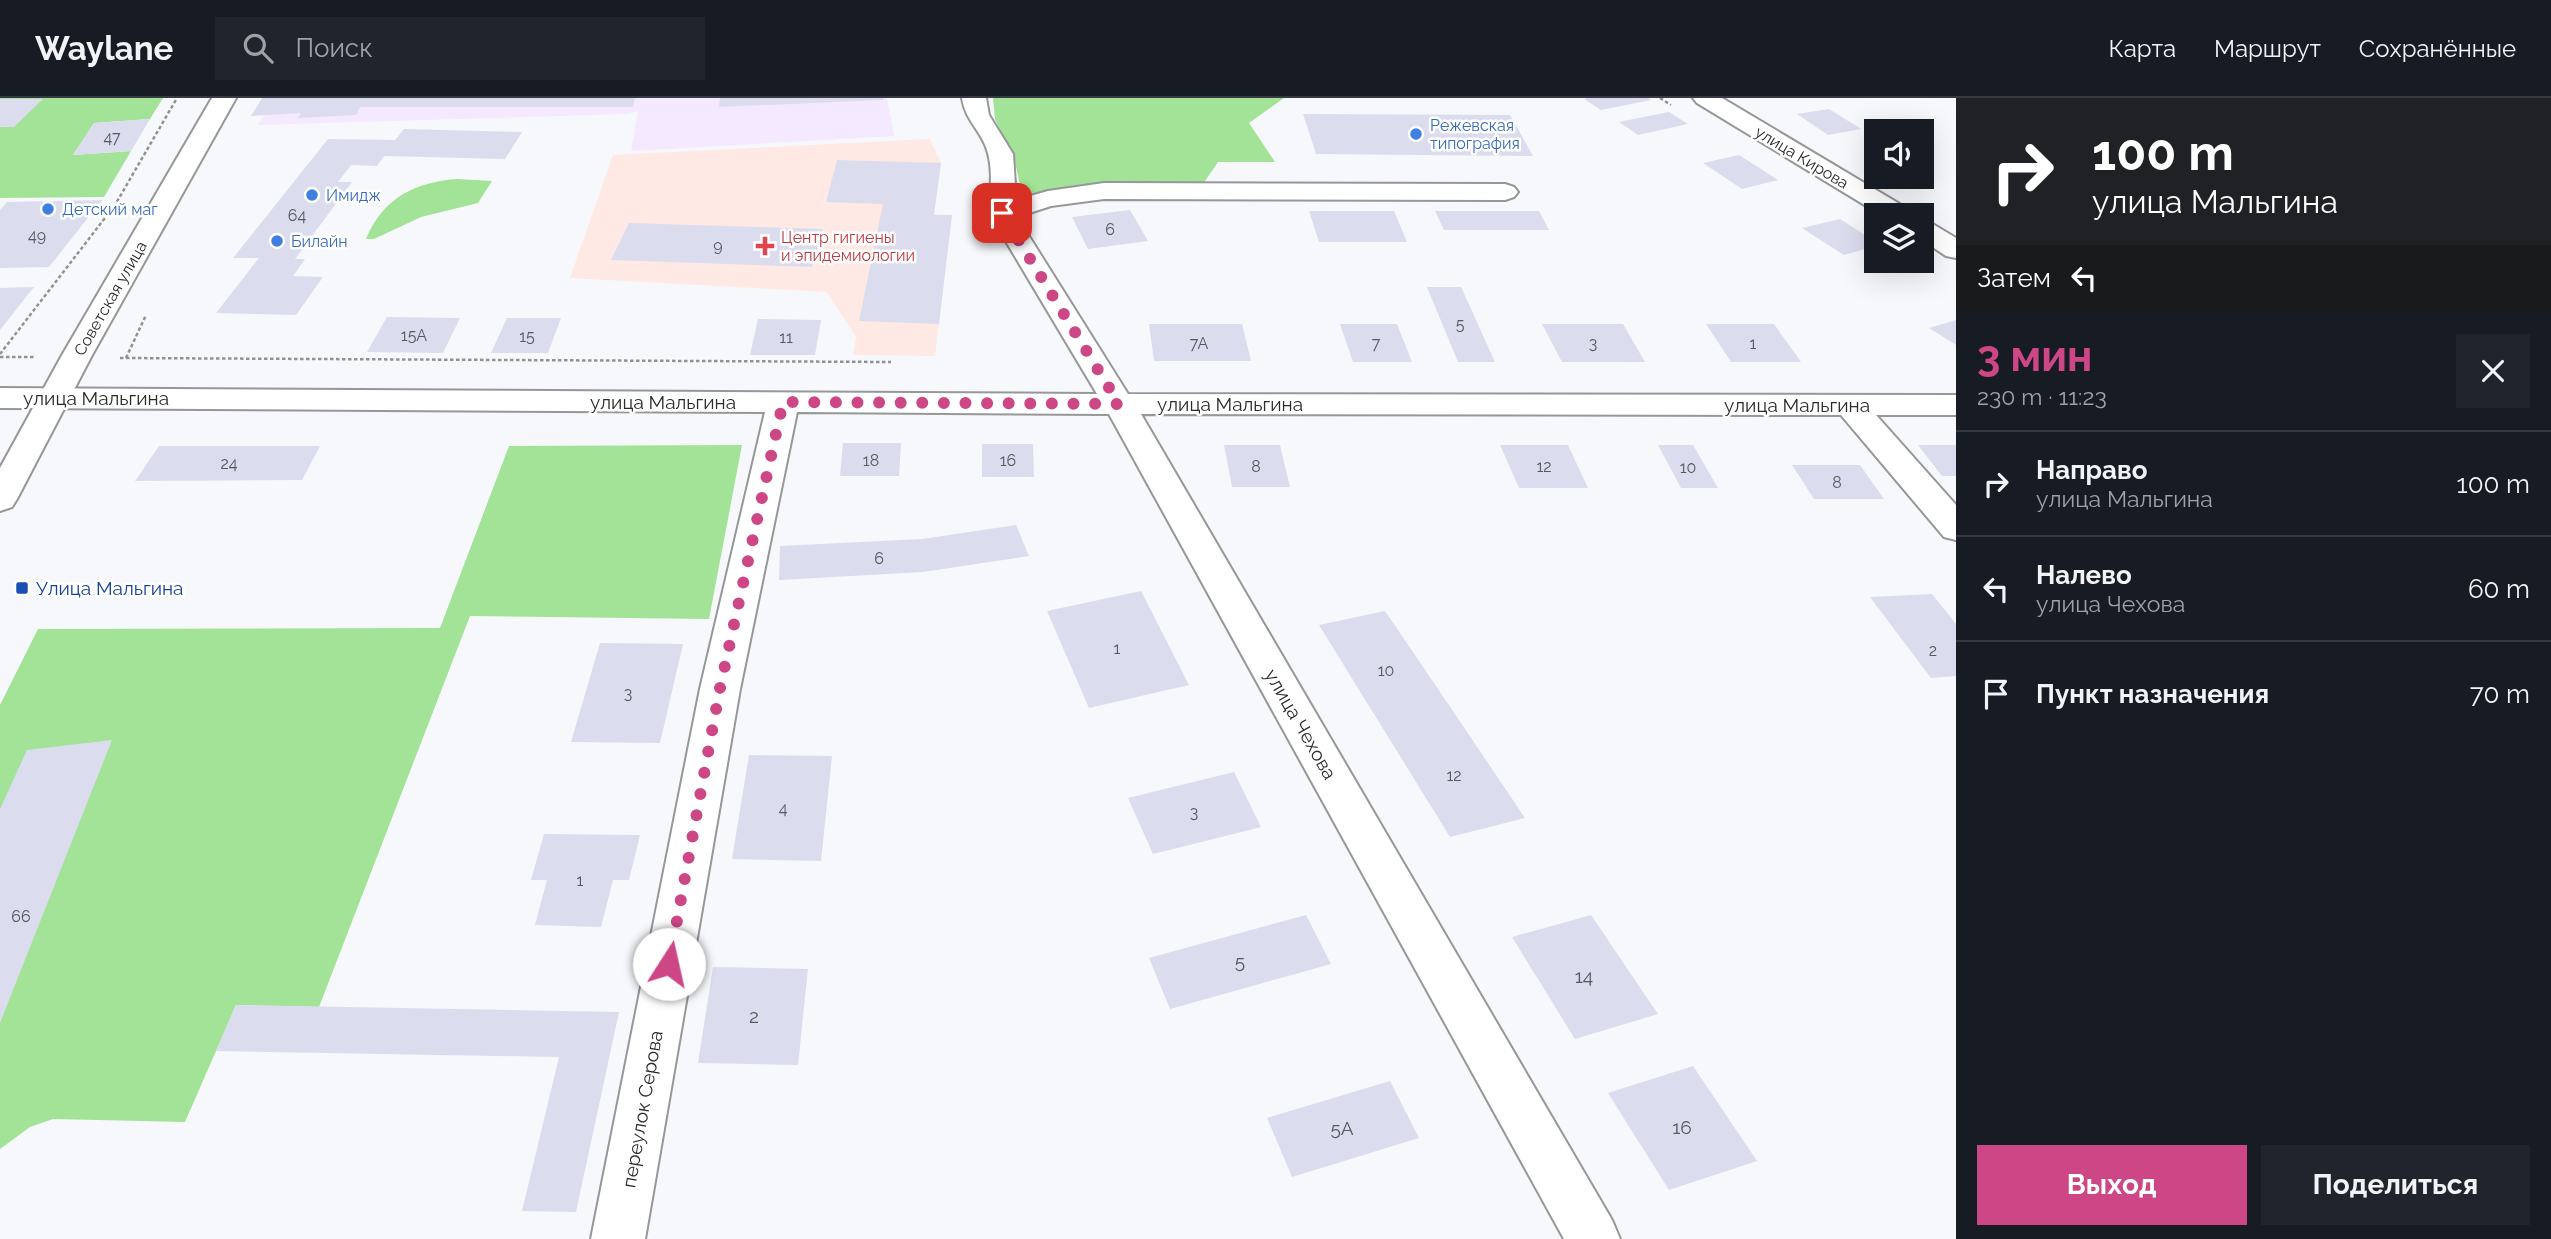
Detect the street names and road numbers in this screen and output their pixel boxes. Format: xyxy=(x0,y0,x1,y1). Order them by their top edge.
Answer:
street label: улица Кирова xyxy=(1752,122,1852,193)
street label: Советская улица xyxy=(70,238,151,359)
street label: улица Мальгина xyxy=(23,387,169,409)
street label: улица Мальгина xyxy=(590,391,736,413)
street label: улица Мальгина xyxy=(1157,393,1303,415)
street label: улица Мальгина xyxy=(1724,394,1870,416)
street label: улица Чехова xyxy=(1261,665,1341,783)
street label: переулок Серова xyxy=(617,1029,667,1189)

